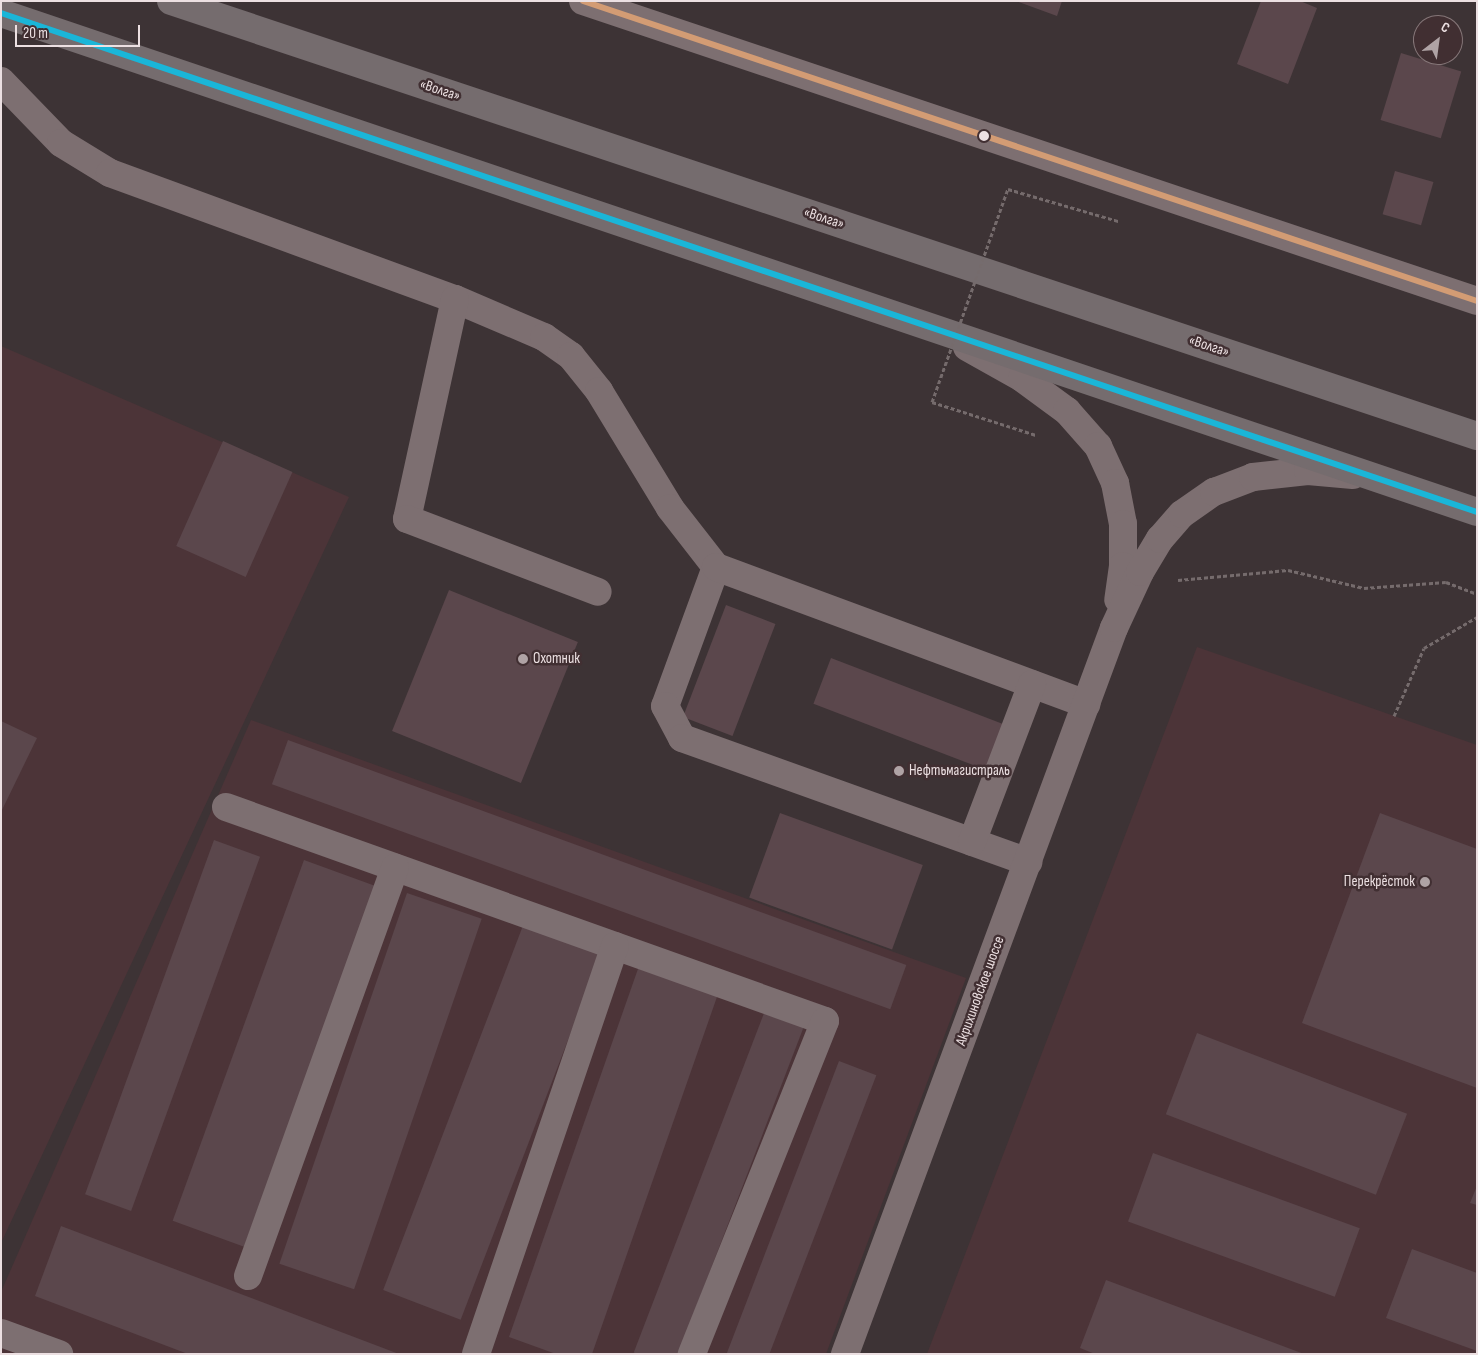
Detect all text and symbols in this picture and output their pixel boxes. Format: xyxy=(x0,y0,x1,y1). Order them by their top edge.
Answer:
scale bar xyxy=(18,15,142,47)
north arrow xyxy=(1413,15,1463,65)
text: С xyxy=(1438,18,1453,37)
text: 20 m xyxy=(23,24,48,43)
street label: «Волга» xyxy=(418,75,462,105)
unlabelled marker xyxy=(979,131,989,141)
street label: «Волга» xyxy=(802,203,846,233)
street label: «Волга» xyxy=(1187,331,1231,361)
place label: Охотник xyxy=(533,650,580,668)
marker: Охотник xyxy=(517,653,529,665)
place label: Нефтьмагистраль xyxy=(909,762,1010,780)
marker: Нефтьмагистраль xyxy=(893,765,905,777)
place label: Перекрёсток xyxy=(1344,873,1415,891)
marker: Перекрёсток xyxy=(1419,876,1431,888)
street label: Акрихиновское шоссе xyxy=(952,934,1008,1048)

